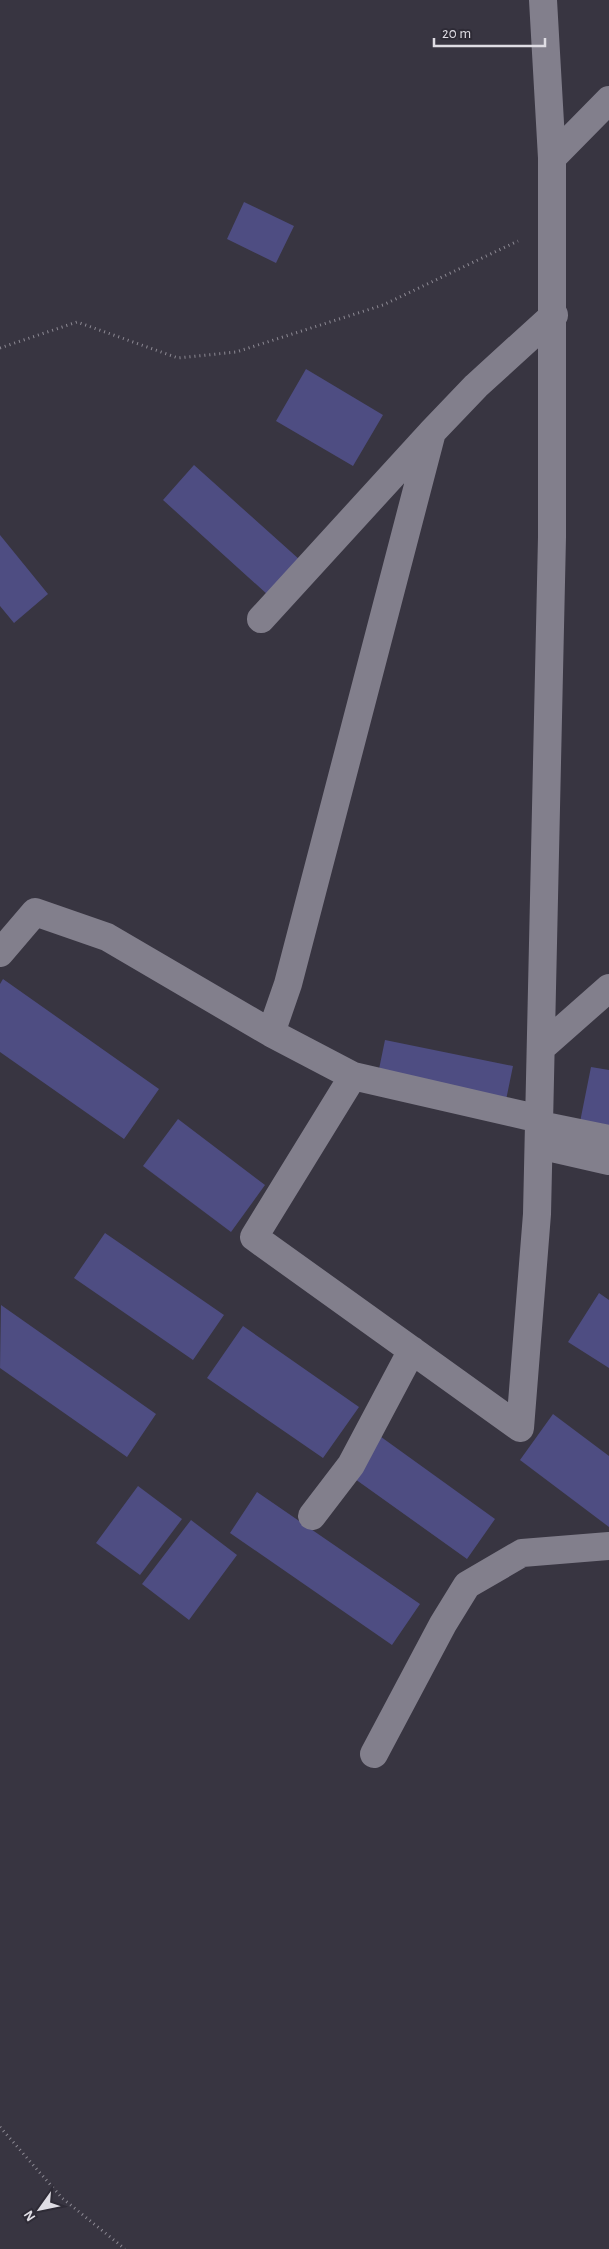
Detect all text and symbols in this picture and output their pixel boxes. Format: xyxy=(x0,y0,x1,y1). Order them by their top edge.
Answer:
scale bar xyxy=(434,15,545,47)
text: 20 m xyxy=(442,26,471,41)
north arrow xyxy=(15,2184,65,2234)
text: N xyxy=(21,2208,38,2223)

